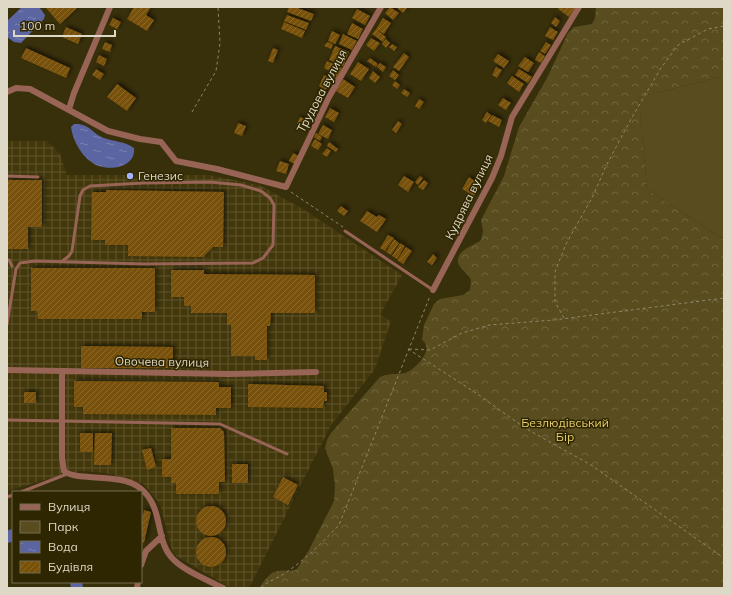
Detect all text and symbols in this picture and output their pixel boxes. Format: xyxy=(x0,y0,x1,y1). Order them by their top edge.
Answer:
scale bar xyxy=(14,12,115,38)
text: 100 m xyxy=(20,18,55,33)
street label: Трудова вулиця xyxy=(293,47,350,135)
street label: Кудрява вулиця xyxy=(441,152,496,242)
place label: Генезис xyxy=(138,168,183,183)
marker: Генезис xyxy=(125,171,135,181)
street label: Овочева вулиця xyxy=(115,353,209,370)
park label: Безлюдівський Бір xyxy=(521,415,609,444)
legend xyxy=(12,491,142,583)
text: Вулиця xyxy=(48,499,90,514)
text: Парк xyxy=(48,519,79,534)
text: Вода xyxy=(48,539,78,554)
text: Будівля xyxy=(48,559,93,574)

